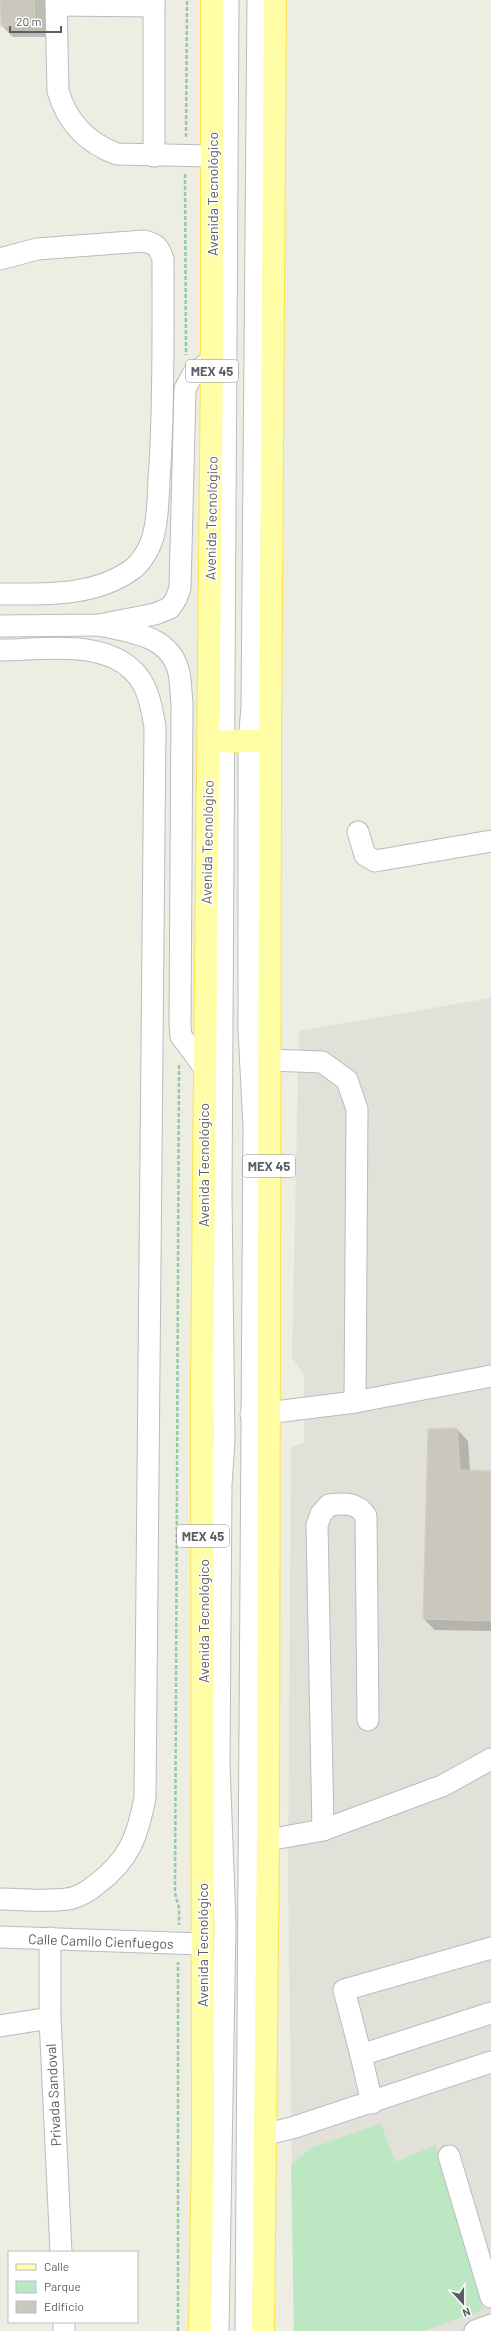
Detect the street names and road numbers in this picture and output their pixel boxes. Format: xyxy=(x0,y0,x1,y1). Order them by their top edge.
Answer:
street label: Avenida Tecnológico xyxy=(204,132,221,256)
road number: MEX 45 xyxy=(186,360,238,382)
street label: Avenida Tecnológico xyxy=(201,456,221,580)
street label: Avenida Tecnológico xyxy=(197,780,217,904)
street label: Avenida Tecnológico xyxy=(195,1103,212,1227)
road number: MEX 45 xyxy=(243,1155,295,1177)
road number: MEX 45 xyxy=(177,1525,229,1547)
street label: Avenida Tecnológico xyxy=(195,1559,212,1683)
street label: Avenida Tecnológico xyxy=(194,1883,211,2007)
street label: Calle Camilo Cienfuegos xyxy=(28,1930,174,1952)
street label: Privada Sandoval xyxy=(42,2043,64,2147)

